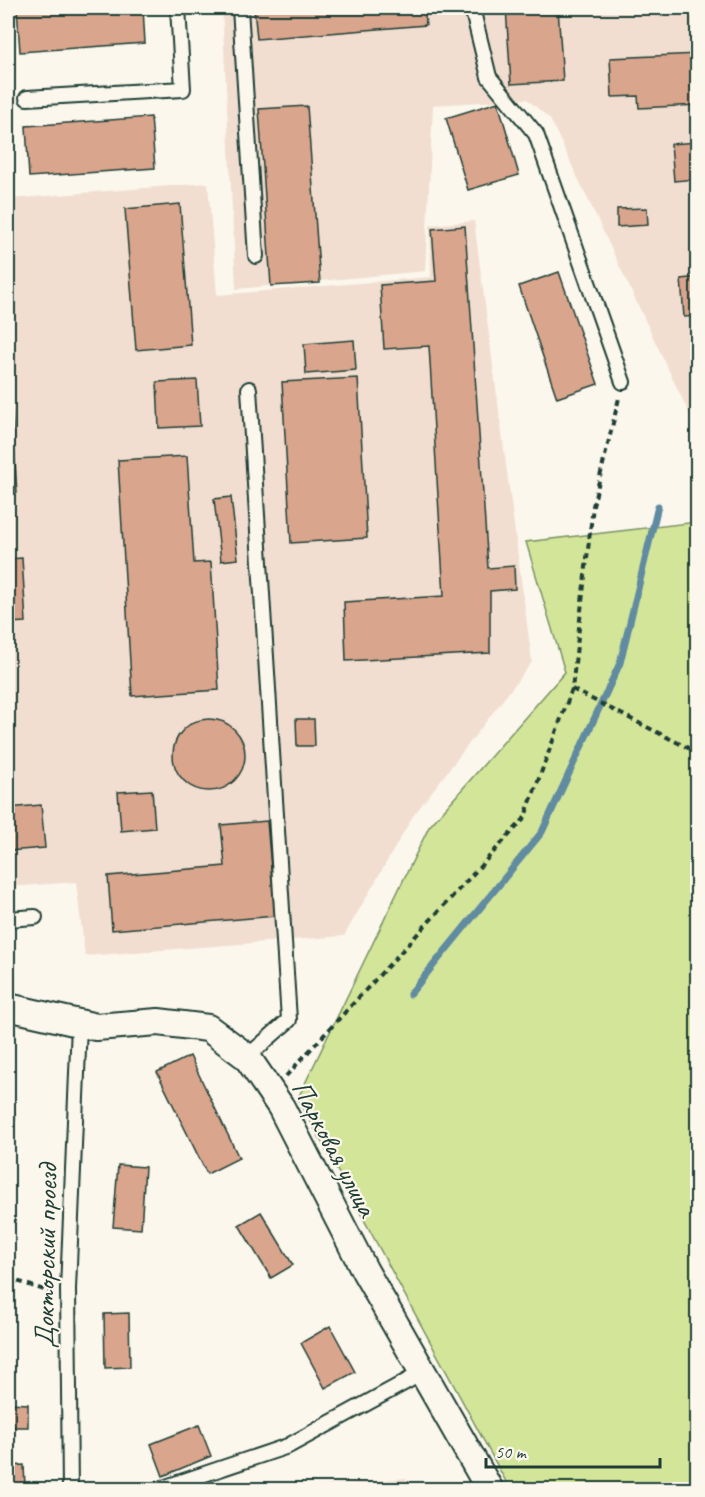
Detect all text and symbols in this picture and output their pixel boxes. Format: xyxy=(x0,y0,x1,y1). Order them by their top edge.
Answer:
street label: Парковая улица xyxy=(284,1074,386,1224)
street label: Докторский проезд xyxy=(26,1161,65,1348)
scale bar xyxy=(486,1431,660,1469)
text: 50 m xyxy=(495,1441,528,1463)

